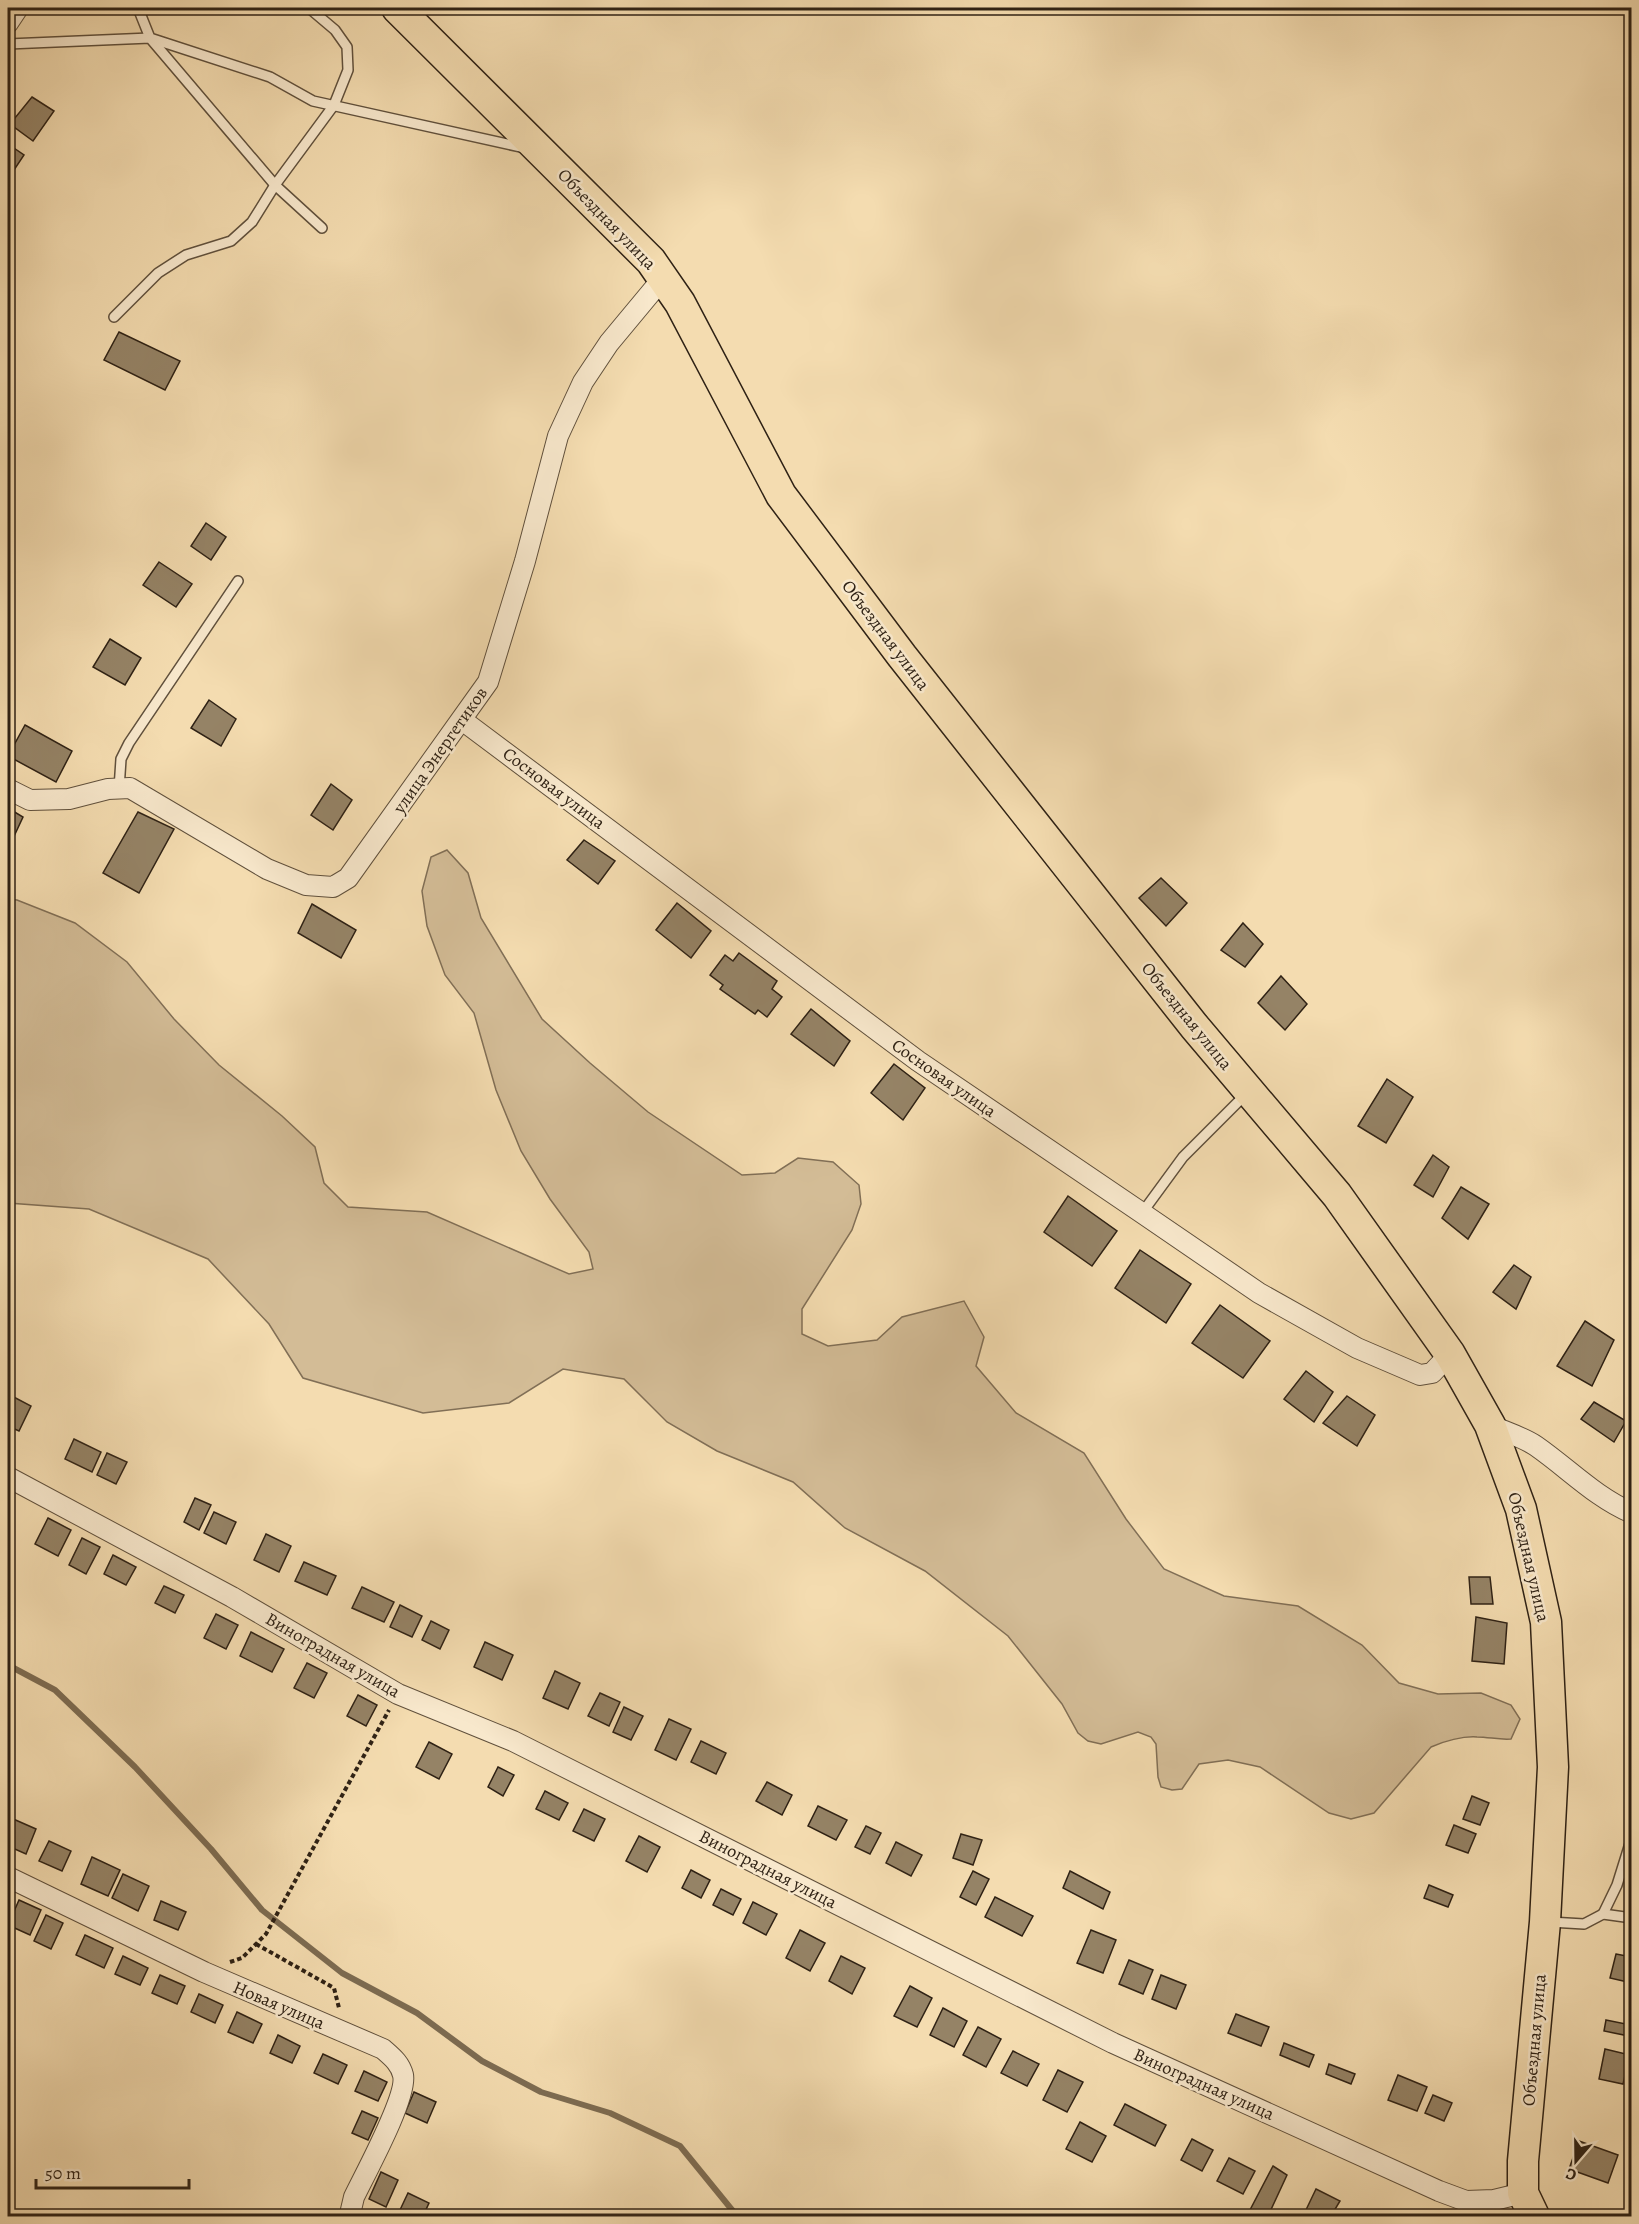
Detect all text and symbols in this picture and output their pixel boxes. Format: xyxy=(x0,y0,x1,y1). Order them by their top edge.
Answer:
street label: Объездная улица xyxy=(552,163,662,275)
street label: Объездная улица xyxy=(837,575,936,696)
street label: улица Энергетиков xyxy=(387,682,493,819)
street label: Сосновая улица xyxy=(498,742,611,835)
street label: Объездная улица xyxy=(1136,957,1238,1076)
street label: Сосновая улица xyxy=(887,1033,1002,1123)
street label: Объездная улица xyxy=(1502,1490,1556,1625)
street label: Виноградная улица xyxy=(261,1607,405,1704)
street label: Виноградная улица xyxy=(695,1824,842,1914)
street label: Объездная улица xyxy=(1516,1972,1552,2107)
street label: Новая улица xyxy=(229,1975,329,2035)
street label: Виноградная улица xyxy=(1130,2042,1279,2126)
north arrow xyxy=(1546,2131,1606,2191)
scale bar xyxy=(36,2152,189,2190)
text: 50 m xyxy=(45,2161,81,2185)
text: С xyxy=(1563,2162,1580,2186)

